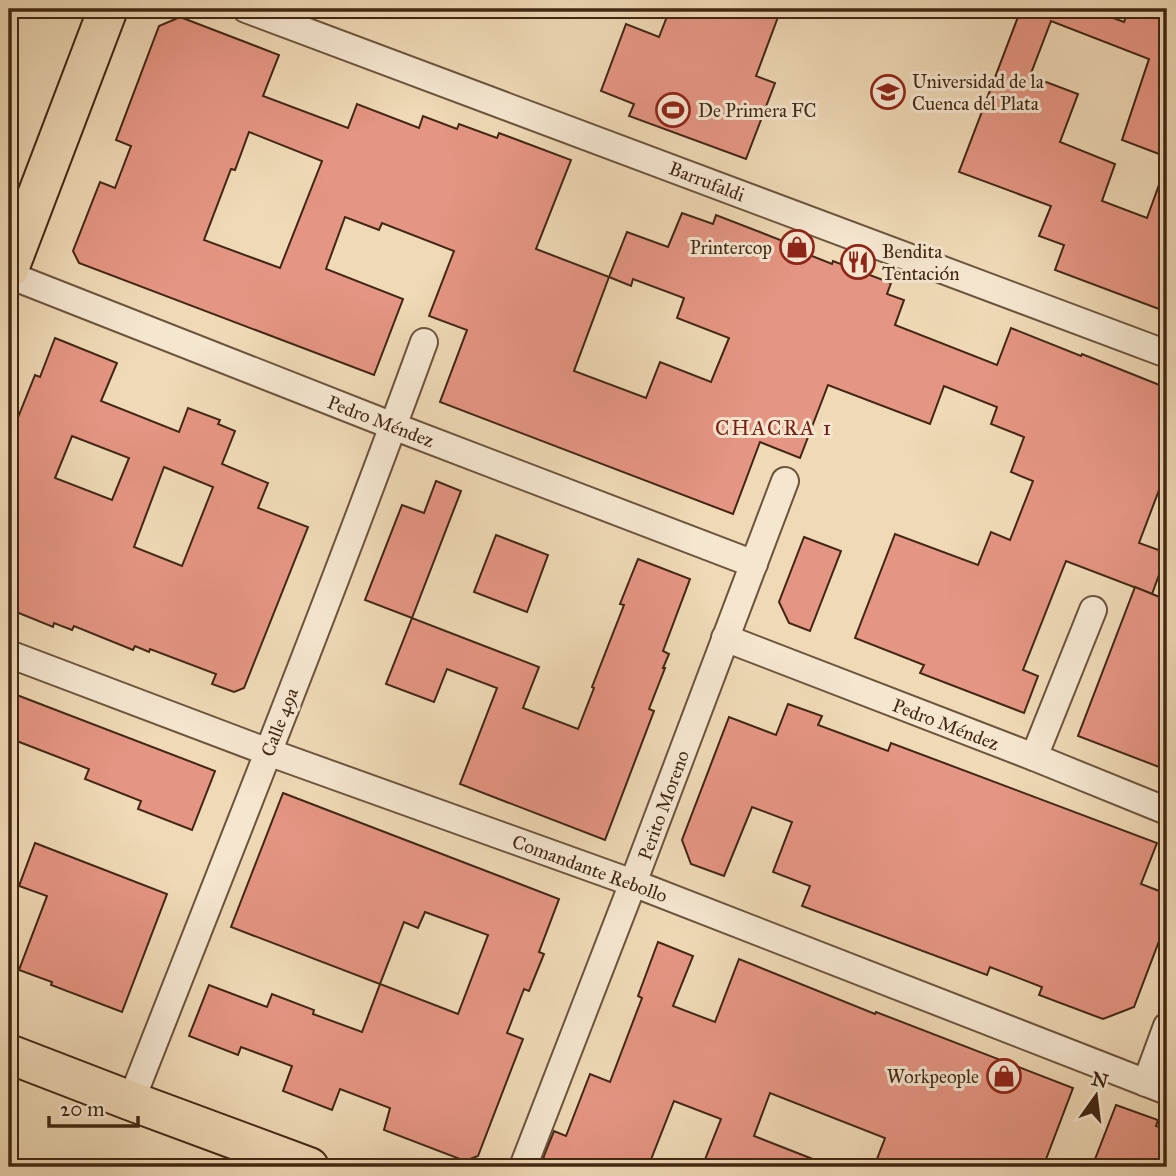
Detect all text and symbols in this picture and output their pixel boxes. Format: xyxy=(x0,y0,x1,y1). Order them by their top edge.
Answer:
place label: Universidad de la Cuenca del Plata xyxy=(912,70,1045,115)
school or university icon: Universidad de la Cuenca del Plata xyxy=(869,73,907,111)
sports icon: De Primera FC xyxy=(654,91,692,129)
place label: De Primera FC xyxy=(698,99,817,122)
street label: Barrufaldi xyxy=(666,157,748,206)
shop icon: Printercop xyxy=(778,228,816,266)
place label: Printercop xyxy=(690,236,772,259)
place label: Bendita Tentación xyxy=(882,240,959,285)
restaurant icon: Bendita Tentación xyxy=(839,243,877,281)
street label: Pedro Méndez xyxy=(324,391,438,452)
district label: CHACRA 1 xyxy=(715,415,833,441)
street label: Calle 49a xyxy=(256,684,303,760)
street label: Pedro Méndez xyxy=(889,694,1003,755)
street label: Perito Moreno xyxy=(633,747,694,863)
street label: Comandante Rebollo xyxy=(509,830,671,907)
shop icon: Workpeople xyxy=(985,1057,1023,1095)
north arrow xyxy=(1060,1060,1130,1130)
place label: Workpeople xyxy=(887,1065,979,1088)
text: N xyxy=(1089,1067,1111,1093)
scale bar xyxy=(49,1085,138,1129)
text: 20 m xyxy=(60,1096,105,1122)

